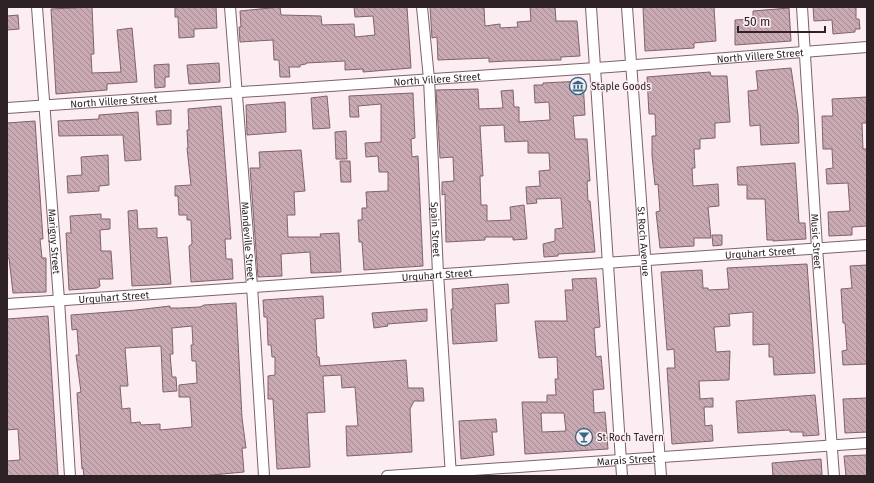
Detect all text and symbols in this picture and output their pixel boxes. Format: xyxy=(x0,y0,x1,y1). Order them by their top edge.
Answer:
scale bar xyxy=(738,8,825,34)
text: 50 m xyxy=(744,15,770,29)
street label: North Villere Street xyxy=(716,47,805,66)
street label: North Villere Street xyxy=(393,71,481,89)
museum icon: Staple Goods xyxy=(568,76,588,96)
place label: Staple Goods xyxy=(591,81,651,93)
street label: North Villere Street xyxy=(70,93,158,111)
street label: Mandeville Street xyxy=(238,201,257,282)
street label: Spain Street xyxy=(428,202,442,258)
street label: St Roch Avenue xyxy=(634,206,652,277)
street label: Marigny Street xyxy=(45,208,62,275)
street label: Music Street xyxy=(808,213,824,270)
street label: Urquhart Street xyxy=(725,245,796,262)
street label: Urquhart Street xyxy=(401,267,473,284)
street label: Urquhart Street xyxy=(78,289,150,306)
bar icon: St Roch Tavern xyxy=(574,427,594,447)
place label: St Roch Tavern xyxy=(597,432,664,444)
street label: Marais Street xyxy=(596,452,657,469)

